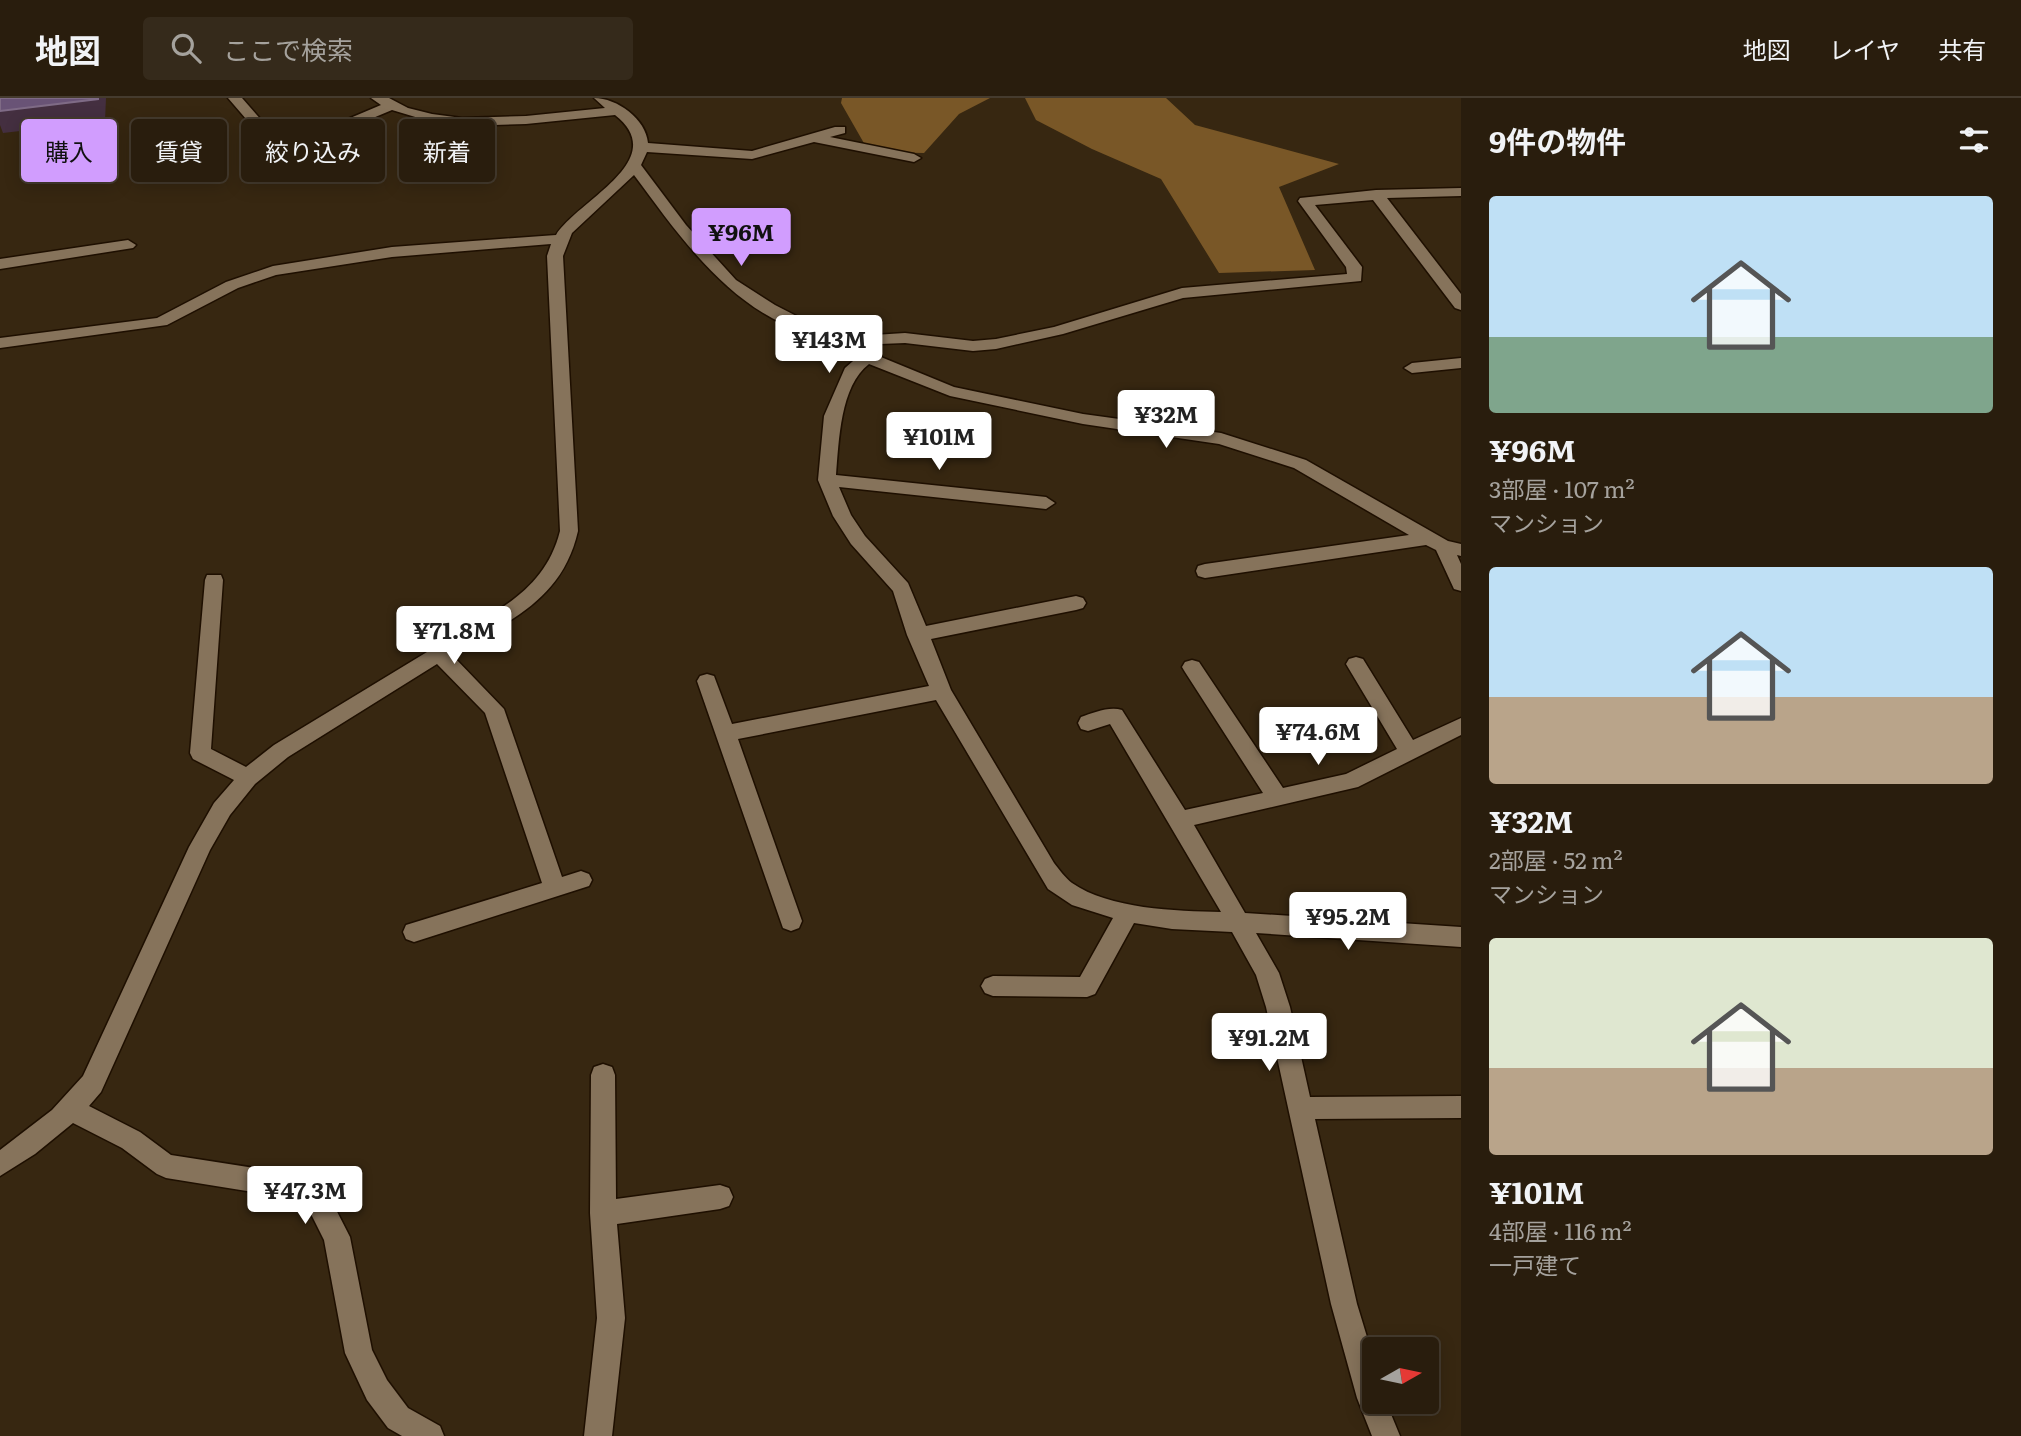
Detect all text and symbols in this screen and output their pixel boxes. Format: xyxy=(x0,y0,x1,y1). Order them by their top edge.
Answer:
search box xyxy=(143,17,633,80)
text: 地図 xyxy=(35,24,101,73)
icon: search xyxy=(167,29,205,67)
text: ここで検索 xyxy=(223,29,353,68)
text: 地図 xyxy=(1743,31,1791,66)
text: レイヤ xyxy=(1829,31,1900,66)
text: 共有 xyxy=(1938,31,1986,66)
text: 9件の物件 xyxy=(1489,118,1626,162)
chip: 購入 xyxy=(21,119,117,182)
chip: 賃貸 xyxy=(131,119,227,182)
chip: 絞り込み xyxy=(241,119,385,182)
chip: 新着 xyxy=(399,119,495,182)
icon: filters xyxy=(1955,121,1993,159)
pin: ¥96M xyxy=(700,208,782,268)
text: ¥96M xyxy=(708,214,774,248)
icon: home xyxy=(1678,242,1804,368)
pin: ¥143M xyxy=(780,316,878,375)
text: ¥143M xyxy=(791,321,867,355)
pin: ¥32M xyxy=(1125,390,1207,450)
text: ¥32M xyxy=(1134,396,1198,430)
pin: ¥101M xyxy=(890,412,988,472)
text: ¥101M xyxy=(902,418,976,452)
text: ¥96M xyxy=(1489,427,1576,471)
text: 3部屋 · 107 m² xyxy=(1489,471,1635,505)
text: マンション xyxy=(1489,505,1604,539)
pin: ¥71.8M xyxy=(397,606,511,666)
text: ¥71.8M xyxy=(412,612,496,646)
icon: home xyxy=(1678,613,1804,739)
pin: ¥74.6M xyxy=(1261,708,1375,767)
text: ¥74.6M xyxy=(1275,713,1361,747)
text: ¥32M xyxy=(1489,798,1573,842)
text: 2部屋 · 52 m² xyxy=(1489,842,1623,876)
text: マンション xyxy=(1489,876,1604,910)
pin: ¥95.2M xyxy=(1291,892,1405,952)
text: ¥95.2M xyxy=(1305,898,1391,932)
icon: home xyxy=(1678,984,1804,1110)
pin: ¥91.2M xyxy=(1212,1014,1326,1073)
text: ¥91.2M xyxy=(1228,1019,1310,1053)
pin: ¥47.3M xyxy=(248,1166,362,1226)
text: ¥101M xyxy=(1489,1169,1584,1213)
text: ¥47.3M xyxy=(263,1172,347,1206)
text: 4部屋 · 116 m² xyxy=(1489,1213,1632,1247)
text: 一戸建て xyxy=(1489,1247,1581,1281)
north arrow xyxy=(1362,1337,1438,1414)
map controls xyxy=(1362,1337,1439,1414)

